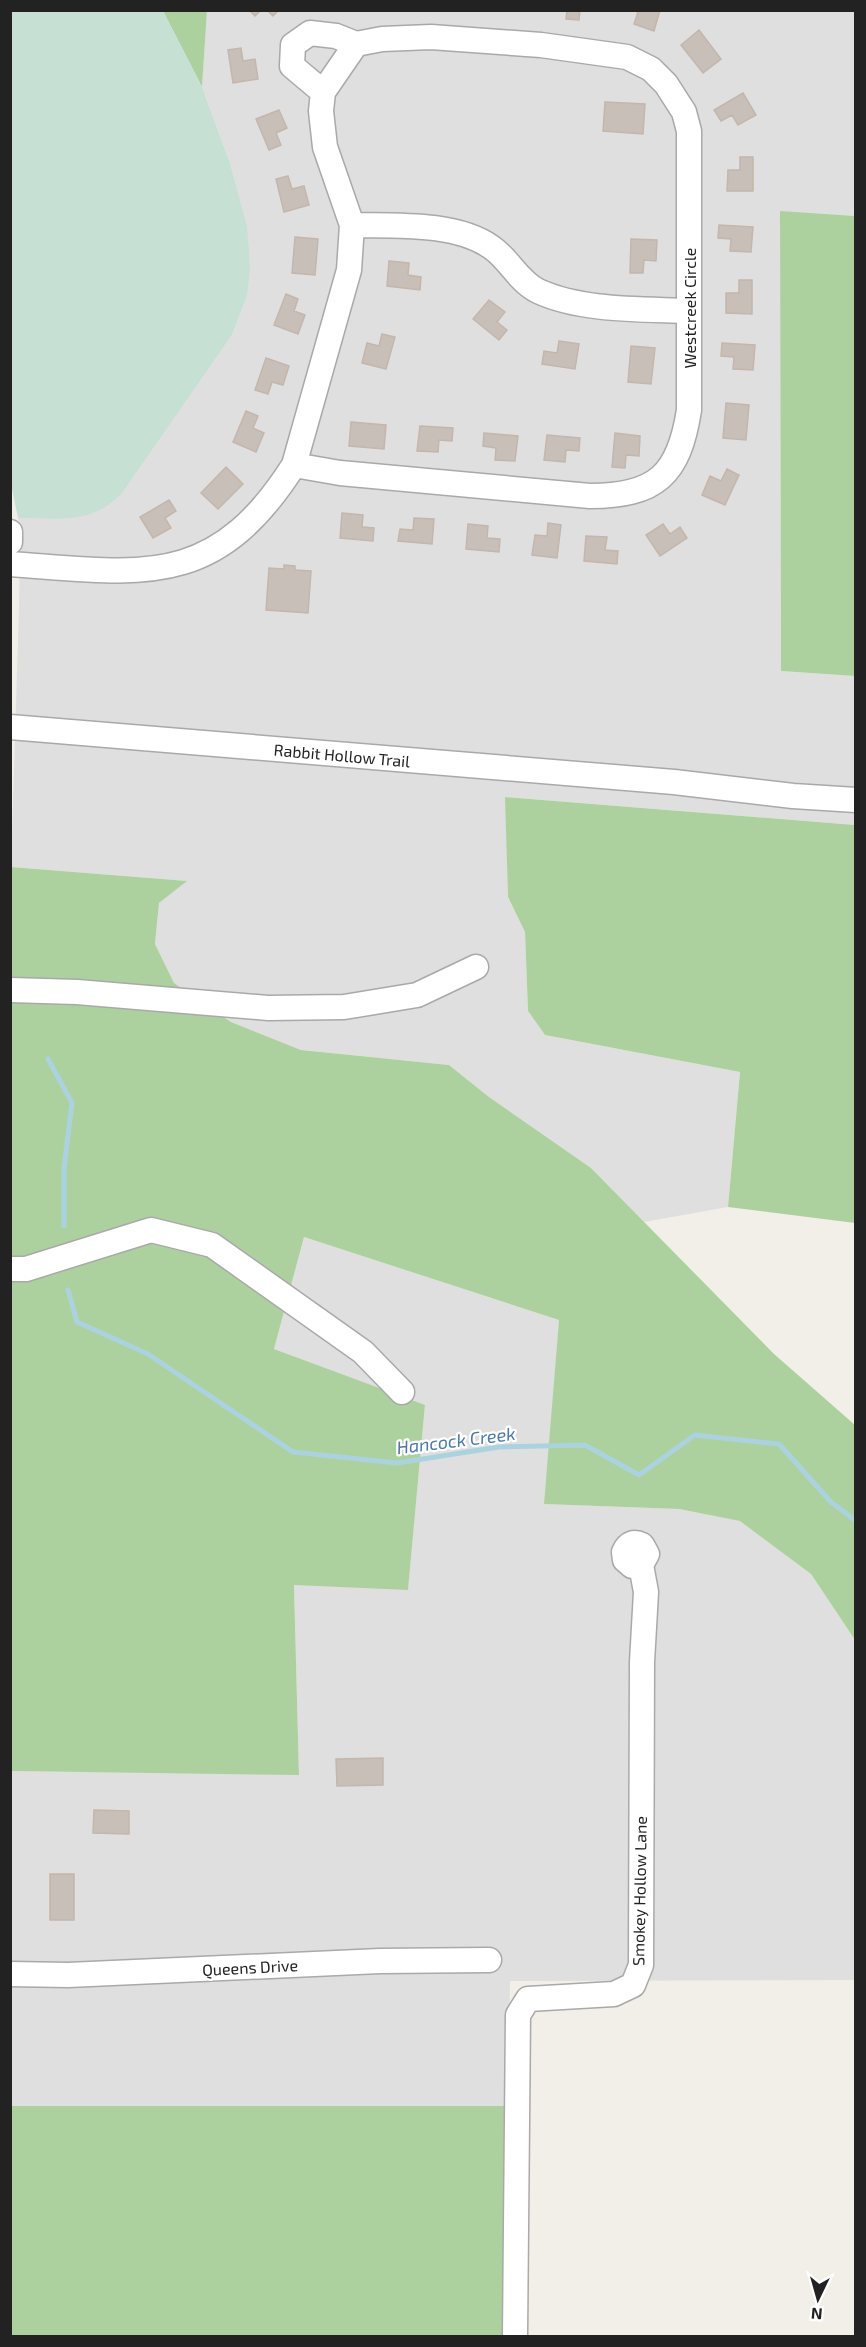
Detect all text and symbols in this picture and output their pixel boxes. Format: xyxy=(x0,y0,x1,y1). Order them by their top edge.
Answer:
street label: Westcreek Circle xyxy=(680,248,699,368)
street label: Rabbit Hollow Trail xyxy=(273,740,411,770)
water label: Hancock Creek xyxy=(395,1422,517,1458)
street label: Smokey Hollow Lane xyxy=(628,1816,650,1966)
street label: Queens Drive xyxy=(202,1955,298,1980)
north arrow xyxy=(788,2269,848,2329)
text: N xyxy=(810,2304,823,2324)

